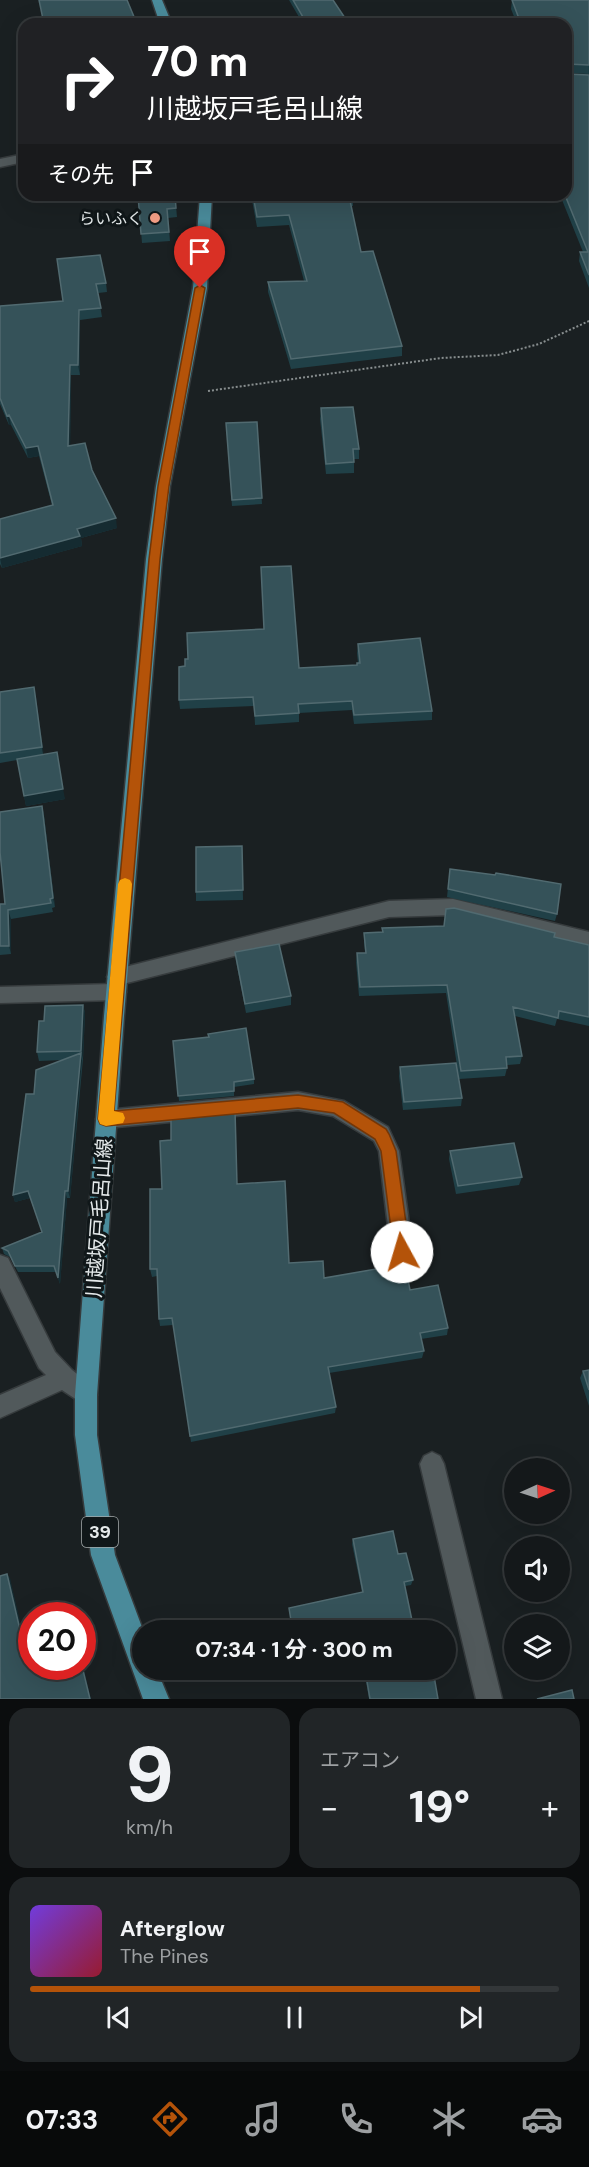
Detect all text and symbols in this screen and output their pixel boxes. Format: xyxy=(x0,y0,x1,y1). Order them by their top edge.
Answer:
text: 70 m xyxy=(147,34,248,89)
icon: right xyxy=(48,42,126,120)
text: 川越坂戸毛呂山線 xyxy=(147,91,363,126)
icon: arrive xyxy=(126,156,159,189)
text: その先 xyxy=(48,160,114,189)
place label: らいふく xyxy=(79,208,143,229)
marker: らいふく xyxy=(148,211,162,225)
pin xyxy=(174,226,225,288)
icon: arrive xyxy=(183,235,216,268)
street label: 川越坂戸毛呂山線 xyxy=(80,1137,118,1299)
position arrow xyxy=(370,1220,434,1284)
north arrow xyxy=(504,1458,570,1524)
map controls xyxy=(504,1458,570,1680)
road number: 39 xyxy=(82,1517,118,1547)
button: sound xyxy=(504,1536,570,1602)
speed limit sign: 20 xyxy=(18,1602,96,1680)
button: layers xyxy=(504,1614,570,1680)
text: 07:34 · 1 分 · 300 m xyxy=(195,1635,393,1664)
text: 9 xyxy=(125,1724,174,1825)
text: エアコン xyxy=(320,1747,400,1773)
text: 19° xyxy=(409,1777,470,1836)
text: − xyxy=(320,1786,338,1829)
text: + xyxy=(541,1786,559,1829)
text: km/h xyxy=(126,1814,173,1840)
text: Afterglow xyxy=(120,1914,225,1943)
text: The Pines xyxy=(120,1943,209,1969)
icon: previous xyxy=(102,2001,135,2034)
icon: pause xyxy=(278,2001,311,2034)
icon: next xyxy=(454,2001,487,2034)
icon: directions xyxy=(149,2098,191,2140)
icon: music xyxy=(242,2098,284,2140)
icon: phone xyxy=(335,2098,377,2140)
icon: climate xyxy=(428,2098,470,2140)
icon: car xyxy=(521,2098,563,2140)
text: 07:33 xyxy=(26,2102,98,2137)

